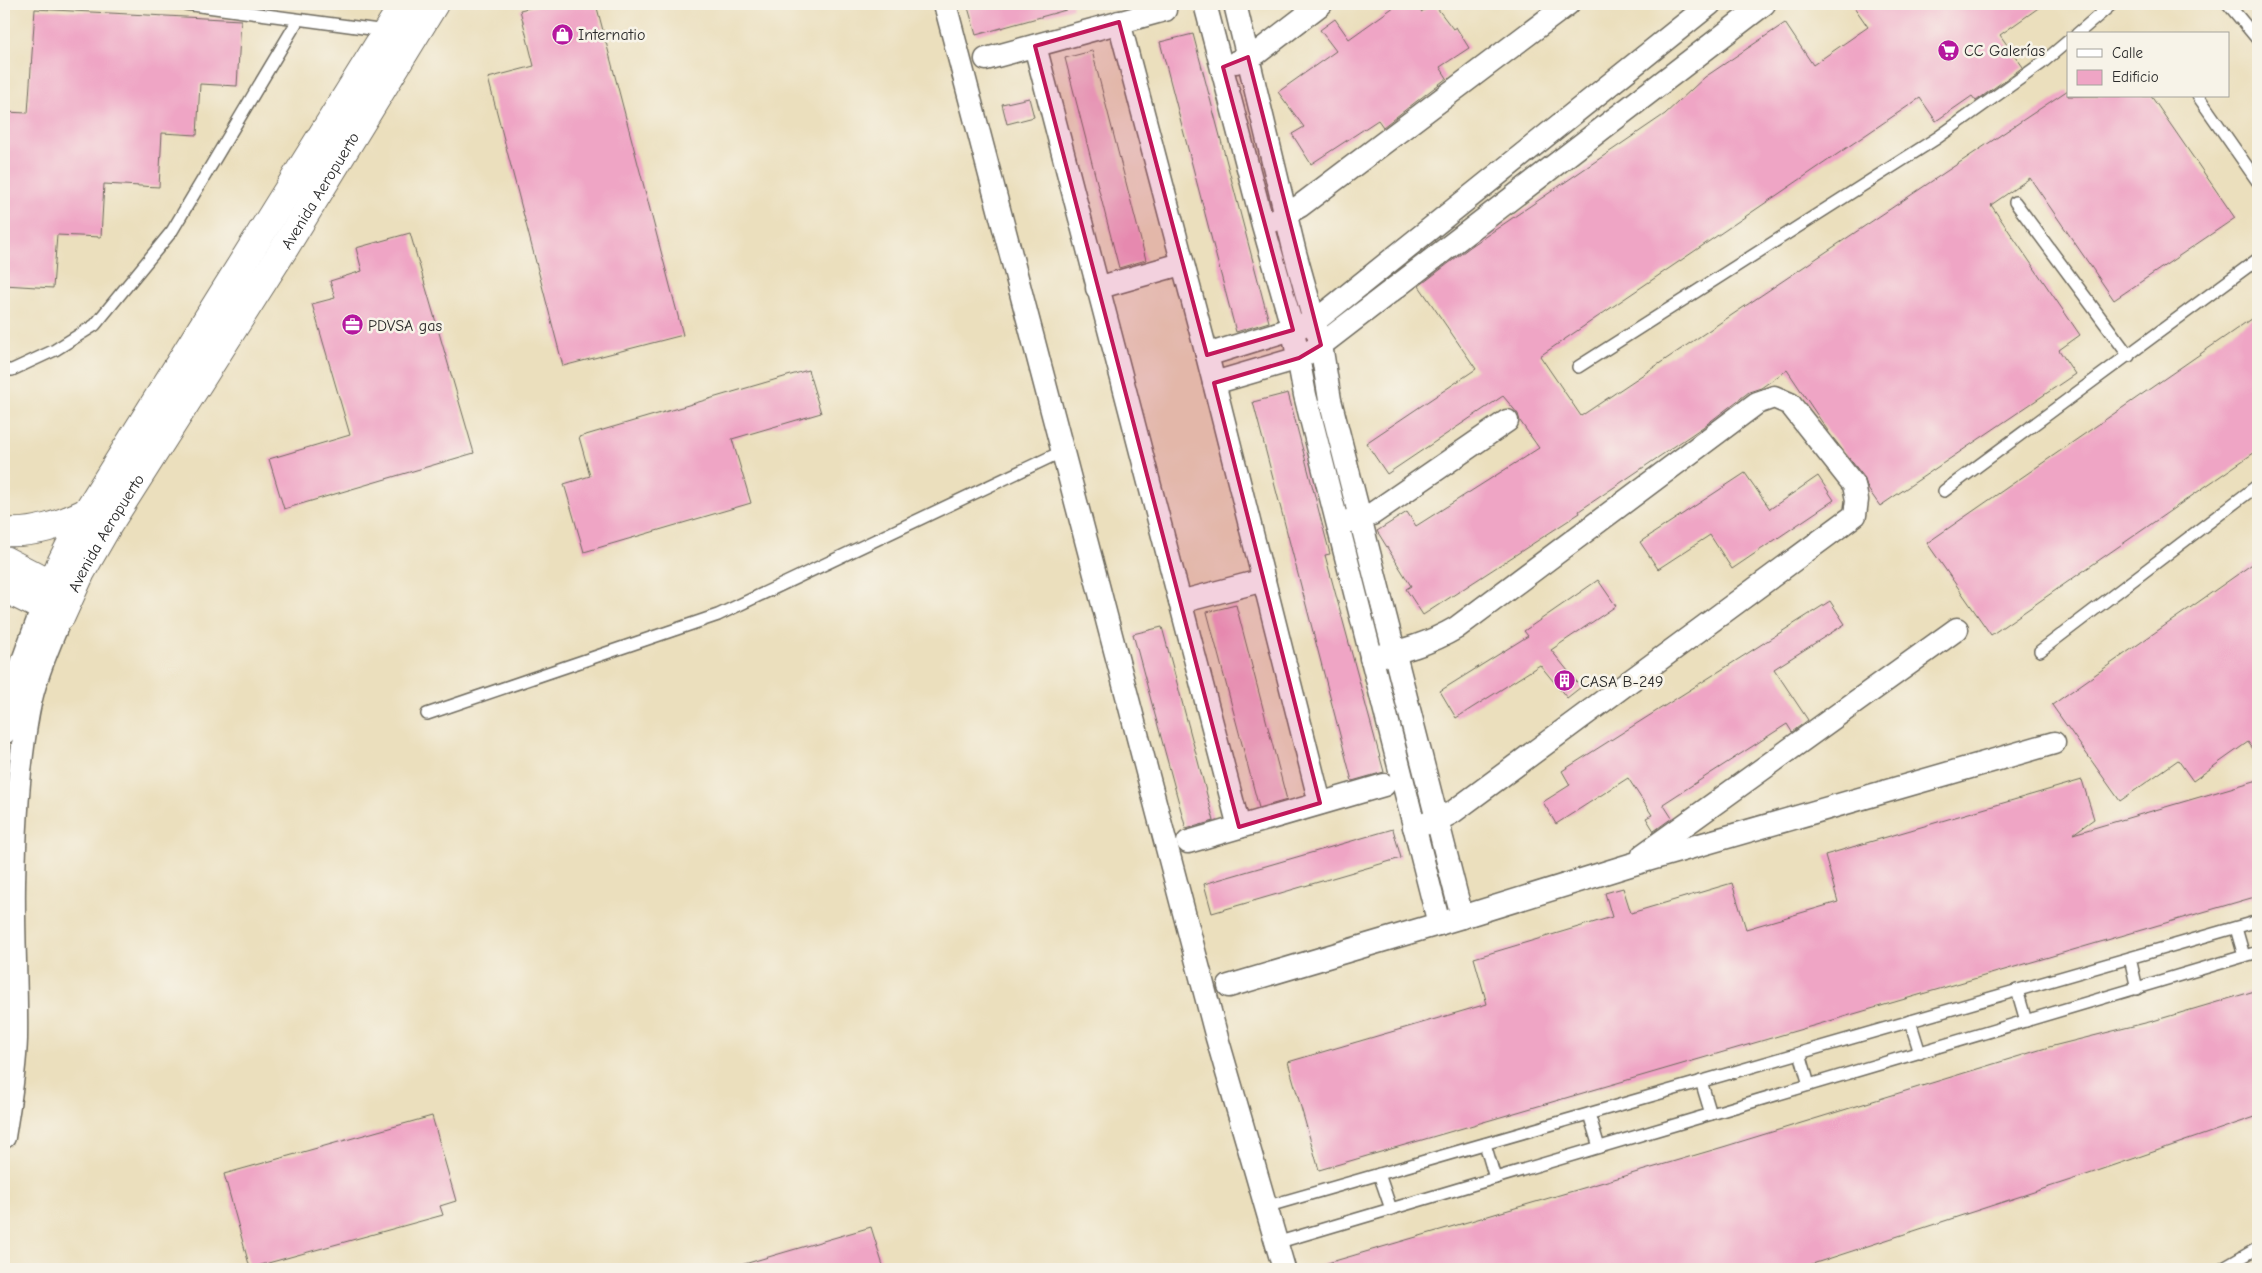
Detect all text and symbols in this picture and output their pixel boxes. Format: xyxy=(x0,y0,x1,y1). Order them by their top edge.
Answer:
shop icon: Internatio xyxy=(550,22,574,46)
place label: Internatio xyxy=(578,26,645,44)
legend xyxy=(2067,32,2230,98)
supermarket icon: CC Galerías xyxy=(1936,38,1960,62)
place label: CC Galerías xyxy=(1964,42,2045,60)
text: Calle xyxy=(2112,44,2144,62)
text: Edificio xyxy=(2112,68,2159,86)
street label: Avenida Aeropuerto xyxy=(278,129,363,253)
office icon: PDVSA gas xyxy=(340,313,364,337)
place label: PDVSA gas xyxy=(368,317,442,335)
street label: Avenida Aeropuerto xyxy=(65,471,148,595)
building icon: CASA B-249 xyxy=(1552,669,1576,693)
place label: CASA B-249 xyxy=(1580,673,1663,691)

